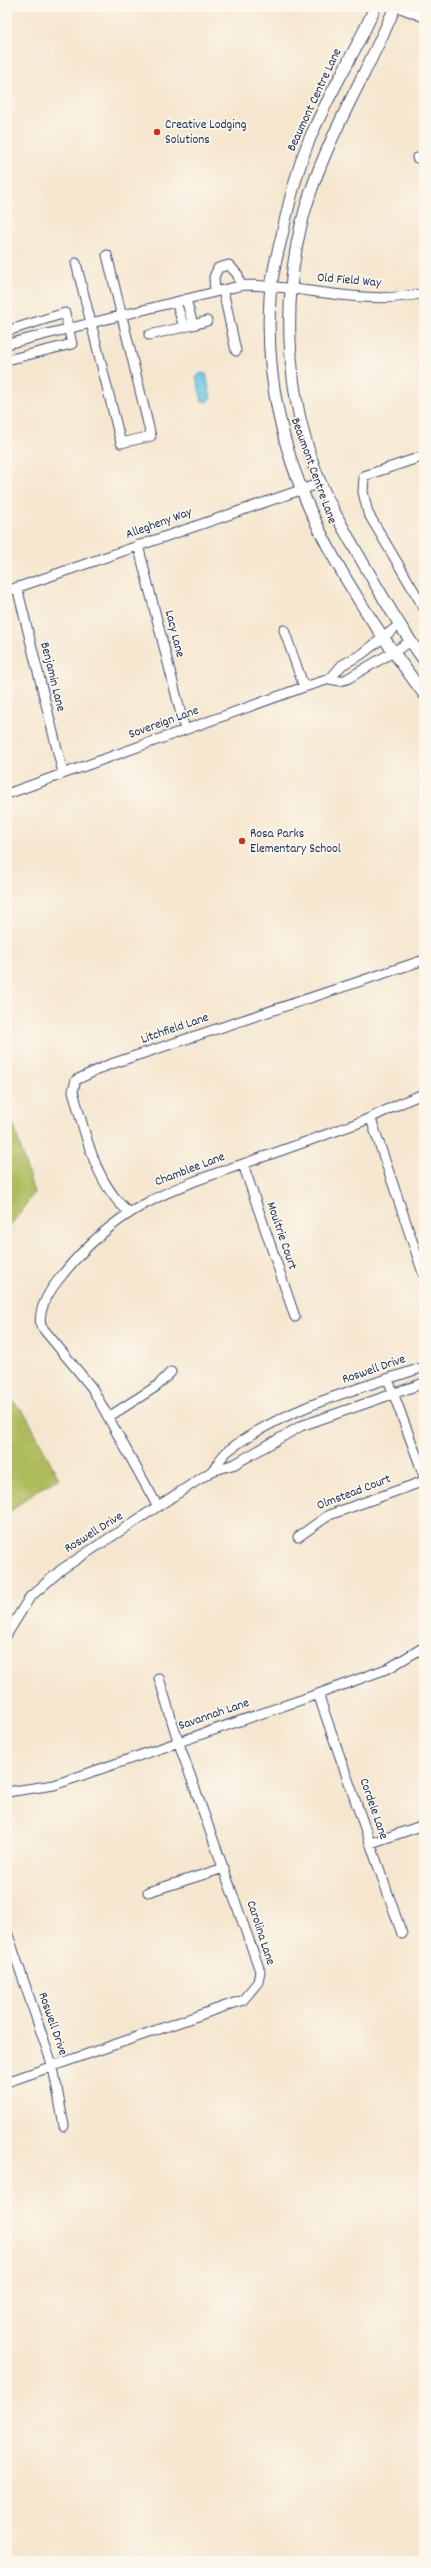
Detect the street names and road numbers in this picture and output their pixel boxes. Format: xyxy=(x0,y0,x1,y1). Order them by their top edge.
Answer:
street label: Beaumont Centre Lane xyxy=(283,45,347,155)
street label: Old Field Way xyxy=(316,269,383,293)
street label: Beaumont Centre Lane xyxy=(285,415,341,527)
street label: Allegheny Way xyxy=(123,503,196,545)
street label: Lacy Lane xyxy=(159,608,189,660)
street label: Benjamin Lane xyxy=(34,640,70,714)
street label: Sovereign Lane xyxy=(126,701,202,744)
street label: Litchfield Lane xyxy=(138,1008,212,1049)
street label: Chamblee Lane xyxy=(152,1148,228,1192)
street label: Moultrie Court xyxy=(261,1200,301,1272)
street label: Roswell Drive xyxy=(340,1350,409,1390)
street label: Olmstead Court xyxy=(314,1470,394,1516)
street label: Roswell Drive xyxy=(61,1507,127,1559)
street label: Savannah Lane xyxy=(176,1694,252,1736)
street label: Cordele Lane xyxy=(354,1776,392,1843)
street label: Carolina Lane xyxy=(241,1898,279,1968)
street label: Roswell Drive xyxy=(32,1990,72,2059)

